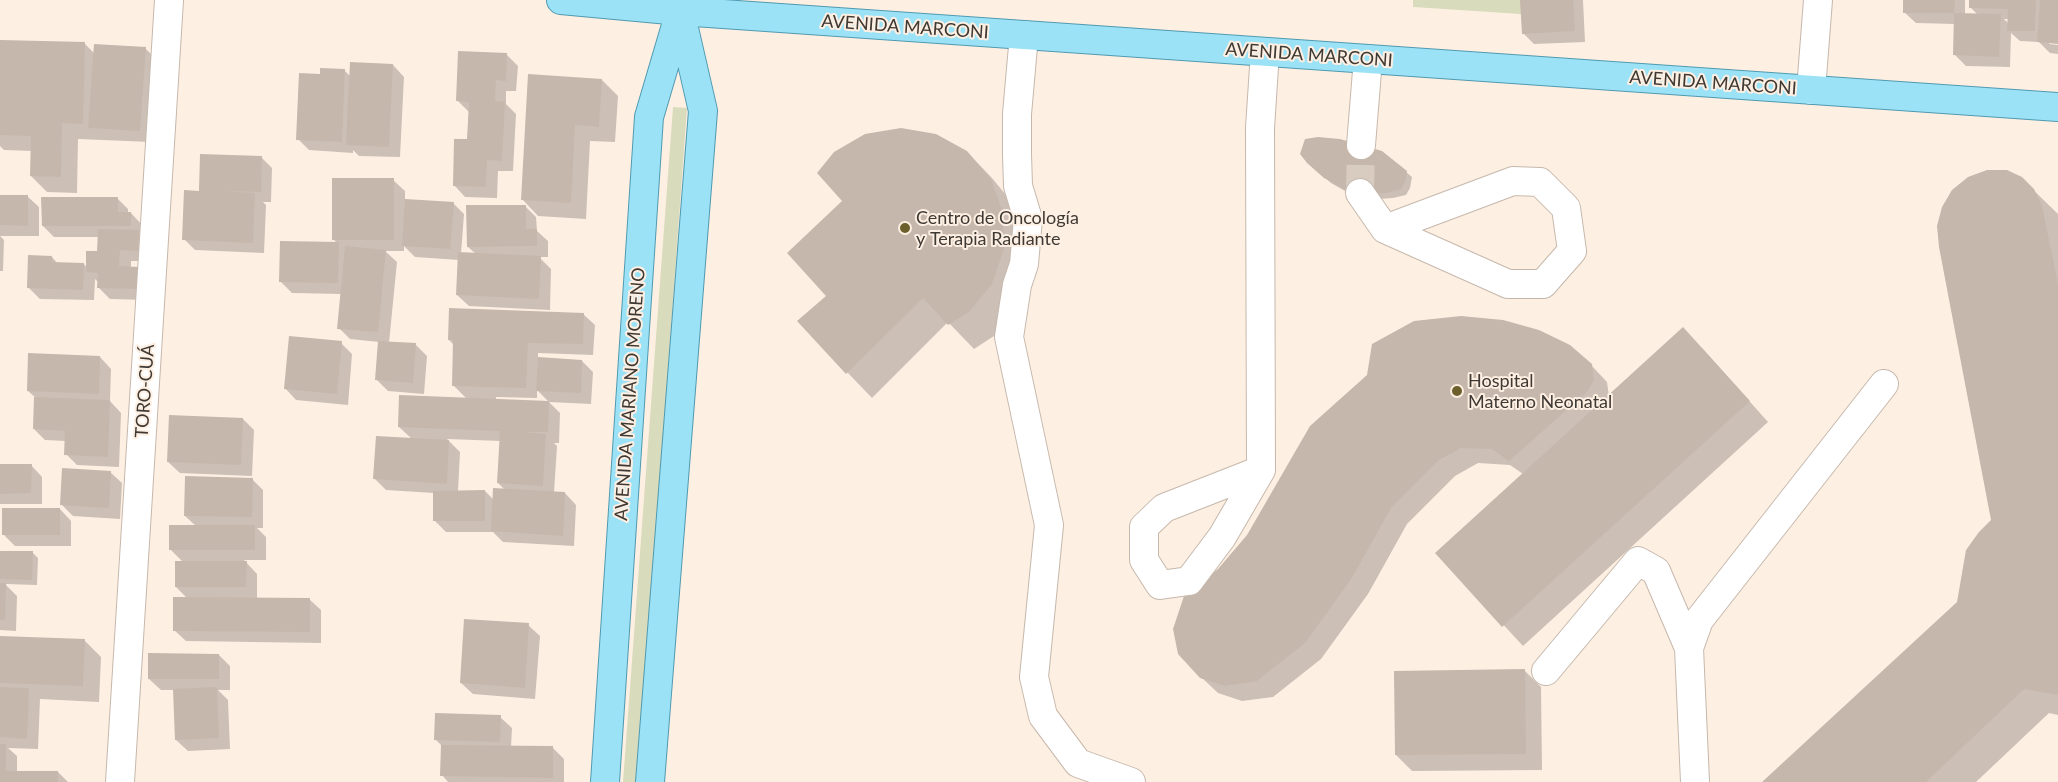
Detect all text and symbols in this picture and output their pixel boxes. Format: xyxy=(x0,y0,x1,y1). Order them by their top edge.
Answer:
street label: AVENIDA MARCONI xyxy=(821,10,989,44)
street label: AVENIDA MARCONI xyxy=(1225,38,1393,72)
street label: AVENIDA MARCONI xyxy=(1629,66,1797,100)
place label: Centro de Oncología y Terapia Radiante xyxy=(916,207,1079,250)
marker: Centro de Oncología y Terapia Radiante xyxy=(898,221,912,235)
street label: AVENIDA MARIANO MORENO xyxy=(610,267,650,521)
street label: TORO-CUÁ xyxy=(131,343,159,439)
place label: Hospital Materno Neonatal xyxy=(1468,370,1612,412)
marker: Hospital Materno Neonatal xyxy=(1450,384,1464,398)

